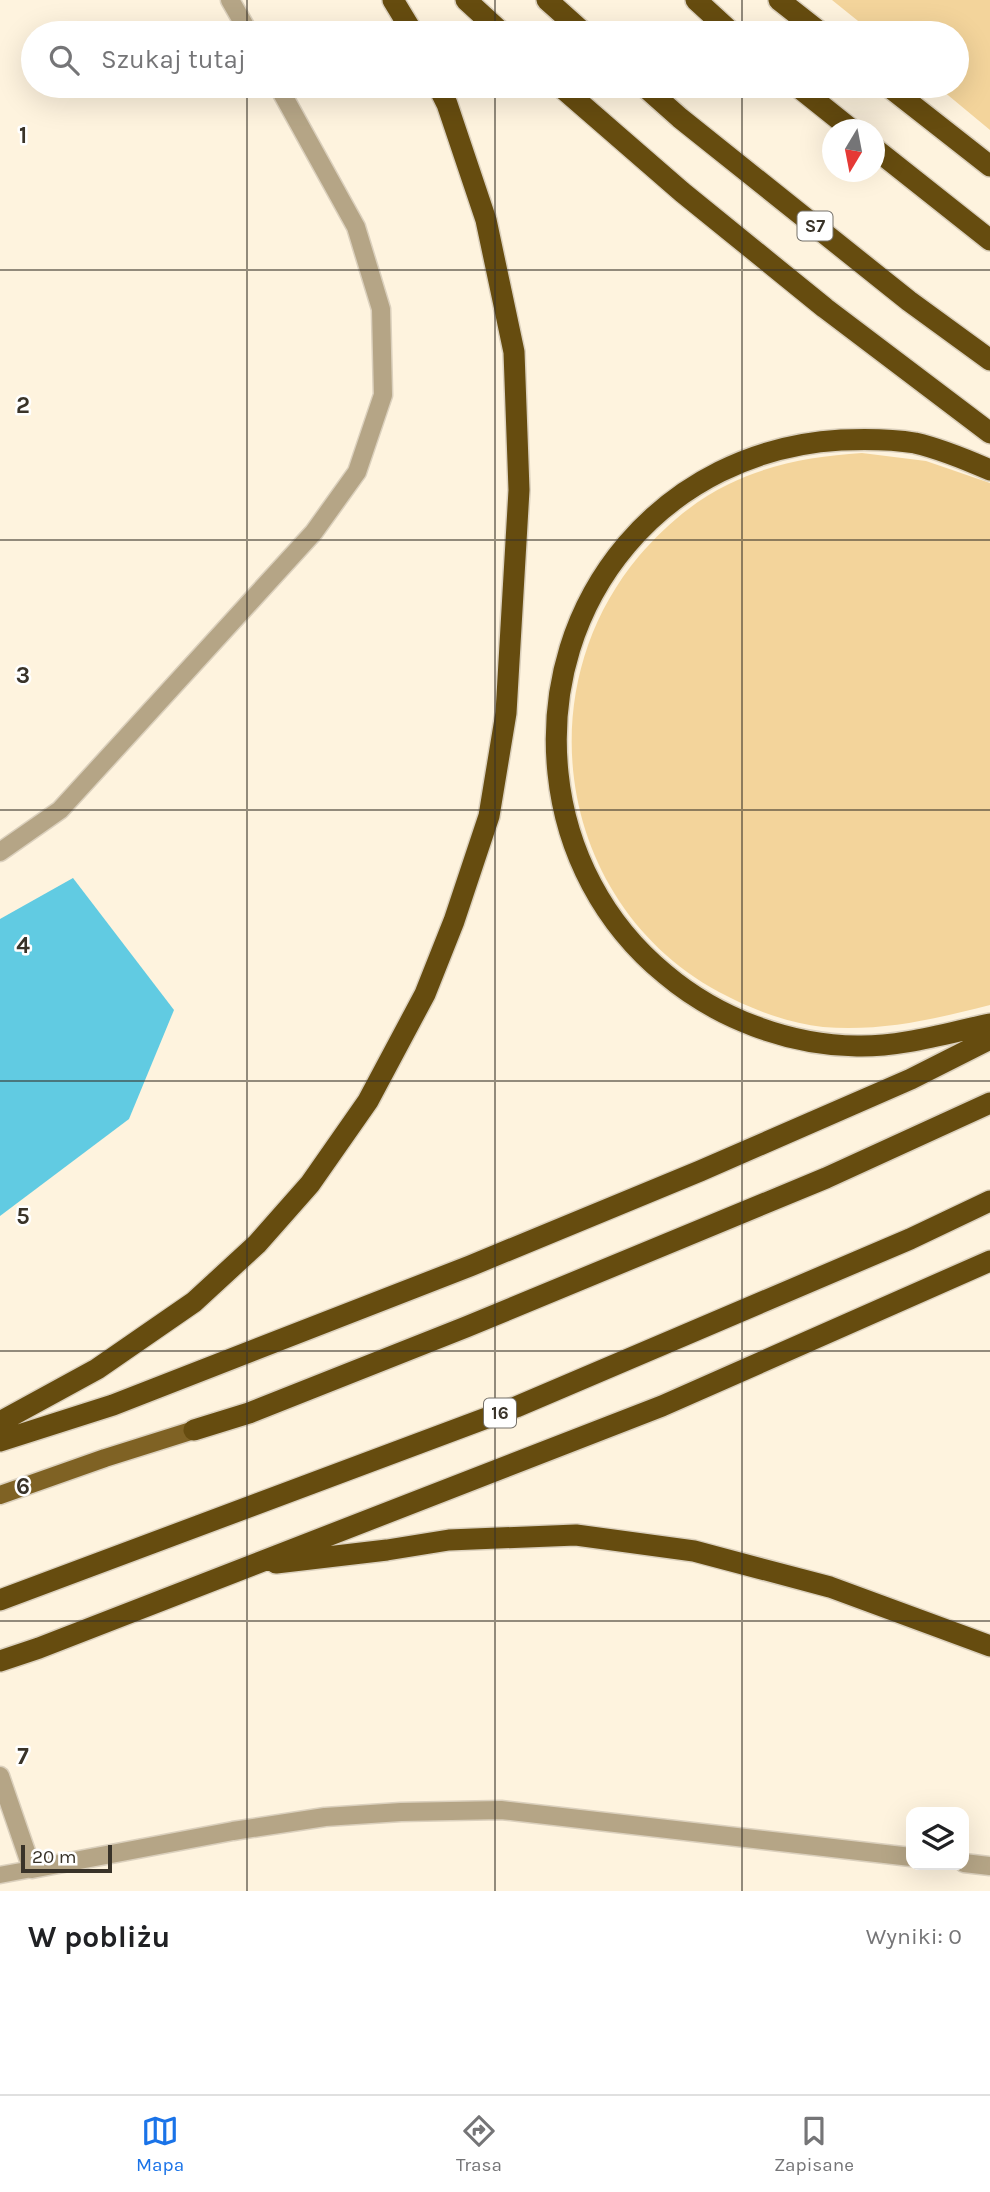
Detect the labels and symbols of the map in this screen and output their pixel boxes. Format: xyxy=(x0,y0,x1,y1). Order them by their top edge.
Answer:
north arrow xyxy=(822,119,885,182)
text: 1 xyxy=(19,122,27,149)
road number: S7 xyxy=(798,211,832,240)
text: 2 xyxy=(16,392,30,419)
text: 3 xyxy=(16,662,30,689)
text: 4 xyxy=(16,932,30,959)
text: 5 xyxy=(16,1203,30,1230)
road number: 16 xyxy=(484,1398,516,1428)
text: 6 xyxy=(16,1473,30,1500)
text: 7 xyxy=(17,1743,29,1770)
scale bar xyxy=(21,1842,112,1874)

